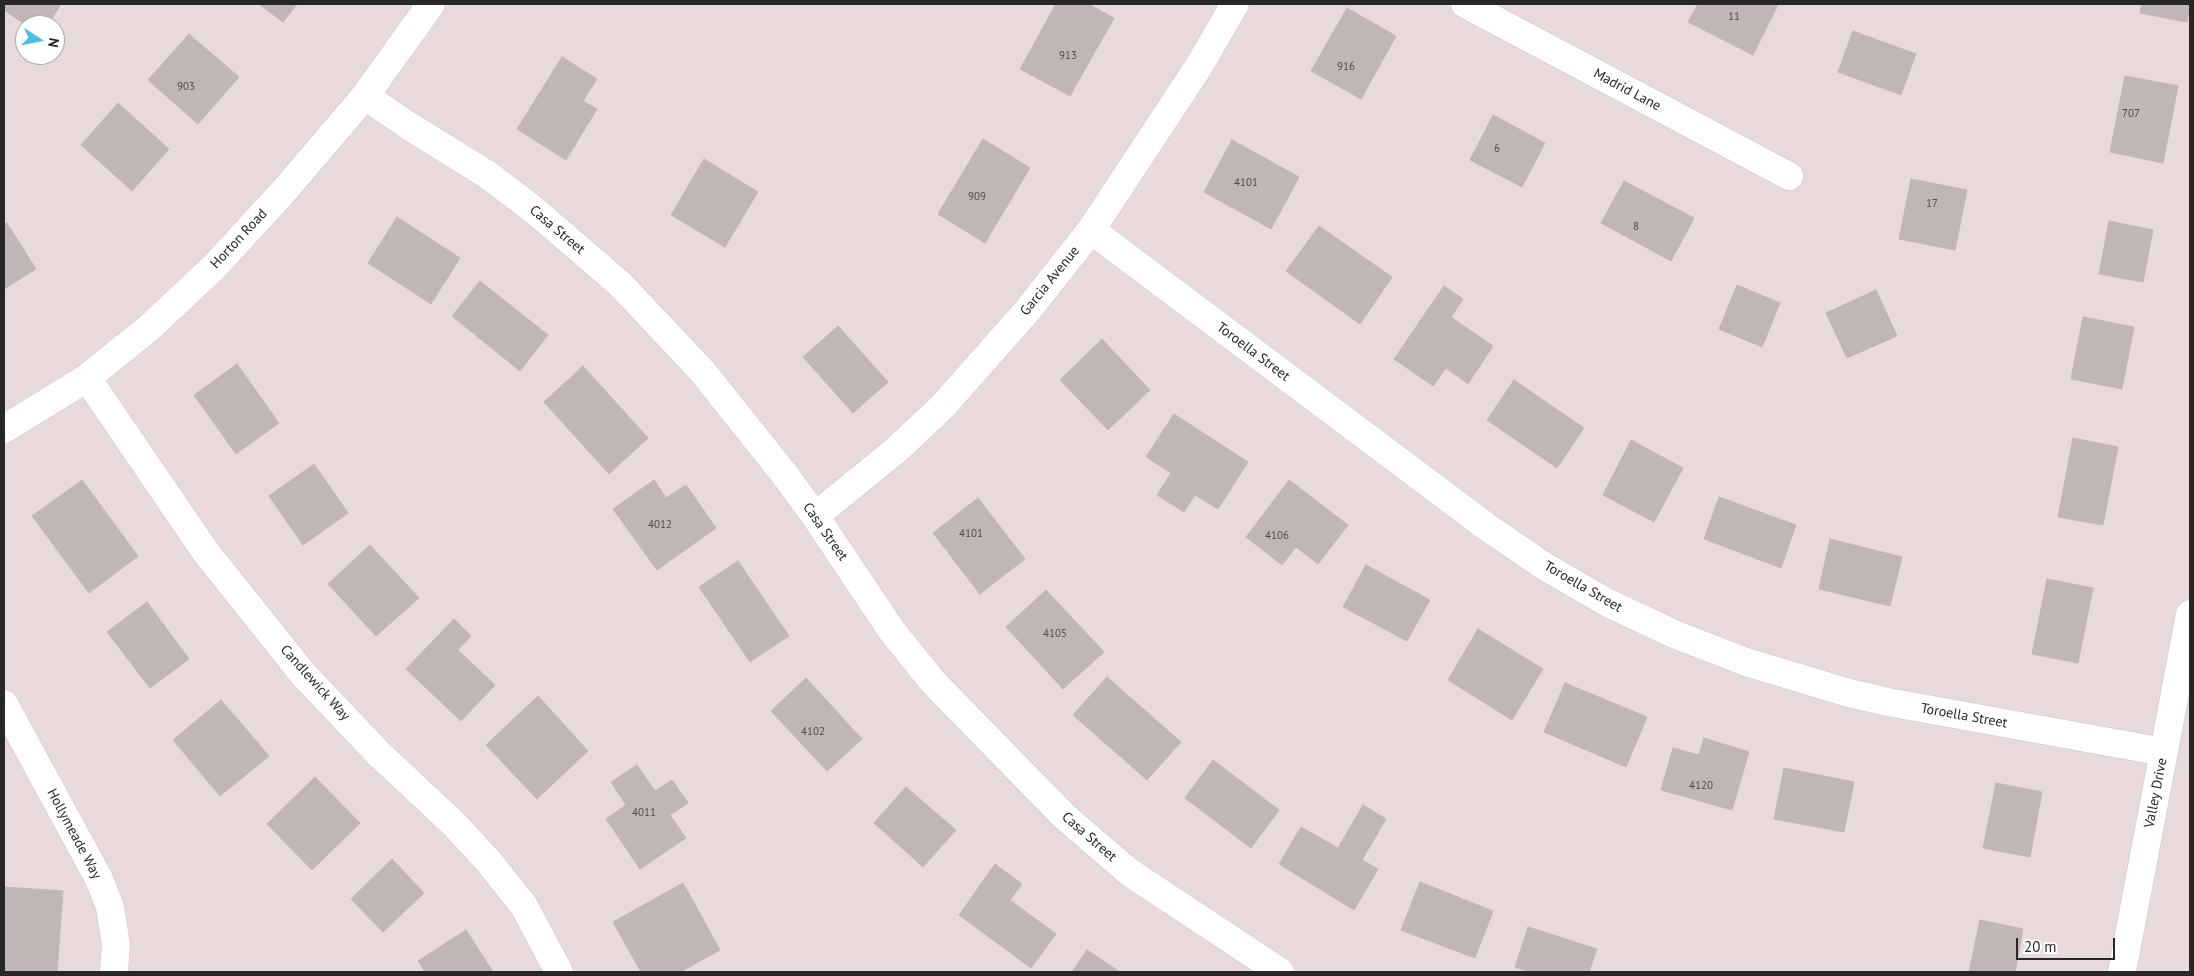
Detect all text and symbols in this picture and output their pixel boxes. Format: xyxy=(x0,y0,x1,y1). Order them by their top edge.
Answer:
house number: 11 xyxy=(1728,10,1740,24)
north arrow xyxy=(15,15,65,65)
text: N xyxy=(44,36,63,49)
house number: 913 xyxy=(1059,49,1077,63)
house number: 916 xyxy=(1337,60,1355,74)
street label: Madrid Lane xyxy=(1590,65,1664,115)
house number: 903 xyxy=(177,80,195,94)
house number: 707 xyxy=(2122,107,2140,121)
house number: 6 xyxy=(1494,142,1500,156)
house number: 4101 xyxy=(1234,176,1258,190)
house number: 909 xyxy=(968,190,986,204)
house number: 17 xyxy=(1926,197,1938,211)
street label: Casa Street xyxy=(526,202,588,258)
street label: Horton Road xyxy=(207,206,271,272)
house number: 8 xyxy=(1633,220,1639,234)
street label: Garcia Avenue xyxy=(1017,243,1083,319)
street label: Toroella Street xyxy=(1213,319,1293,385)
street label: Casa Street xyxy=(799,500,851,564)
house number: 4012 xyxy=(648,518,672,532)
house number: 4101 xyxy=(959,527,983,541)
house number: 4106 xyxy=(1265,529,1289,543)
street label: Toroella Street xyxy=(1541,558,1625,616)
house number: 4105 xyxy=(1043,627,1067,641)
street label: Candlewick Way xyxy=(277,642,353,724)
street label: Toroella Street xyxy=(1919,700,2009,732)
house number: 4102 xyxy=(801,725,825,739)
street label: Valley Drive xyxy=(2141,757,2171,829)
house number: 4120 xyxy=(1689,779,1713,793)
street label: Hollymeade Way xyxy=(43,786,105,882)
house number: 4011 xyxy=(632,806,656,820)
street label: Casa Street xyxy=(1058,809,1120,865)
scale bar xyxy=(2019,928,2118,960)
text: 20 m xyxy=(2024,937,2057,956)

